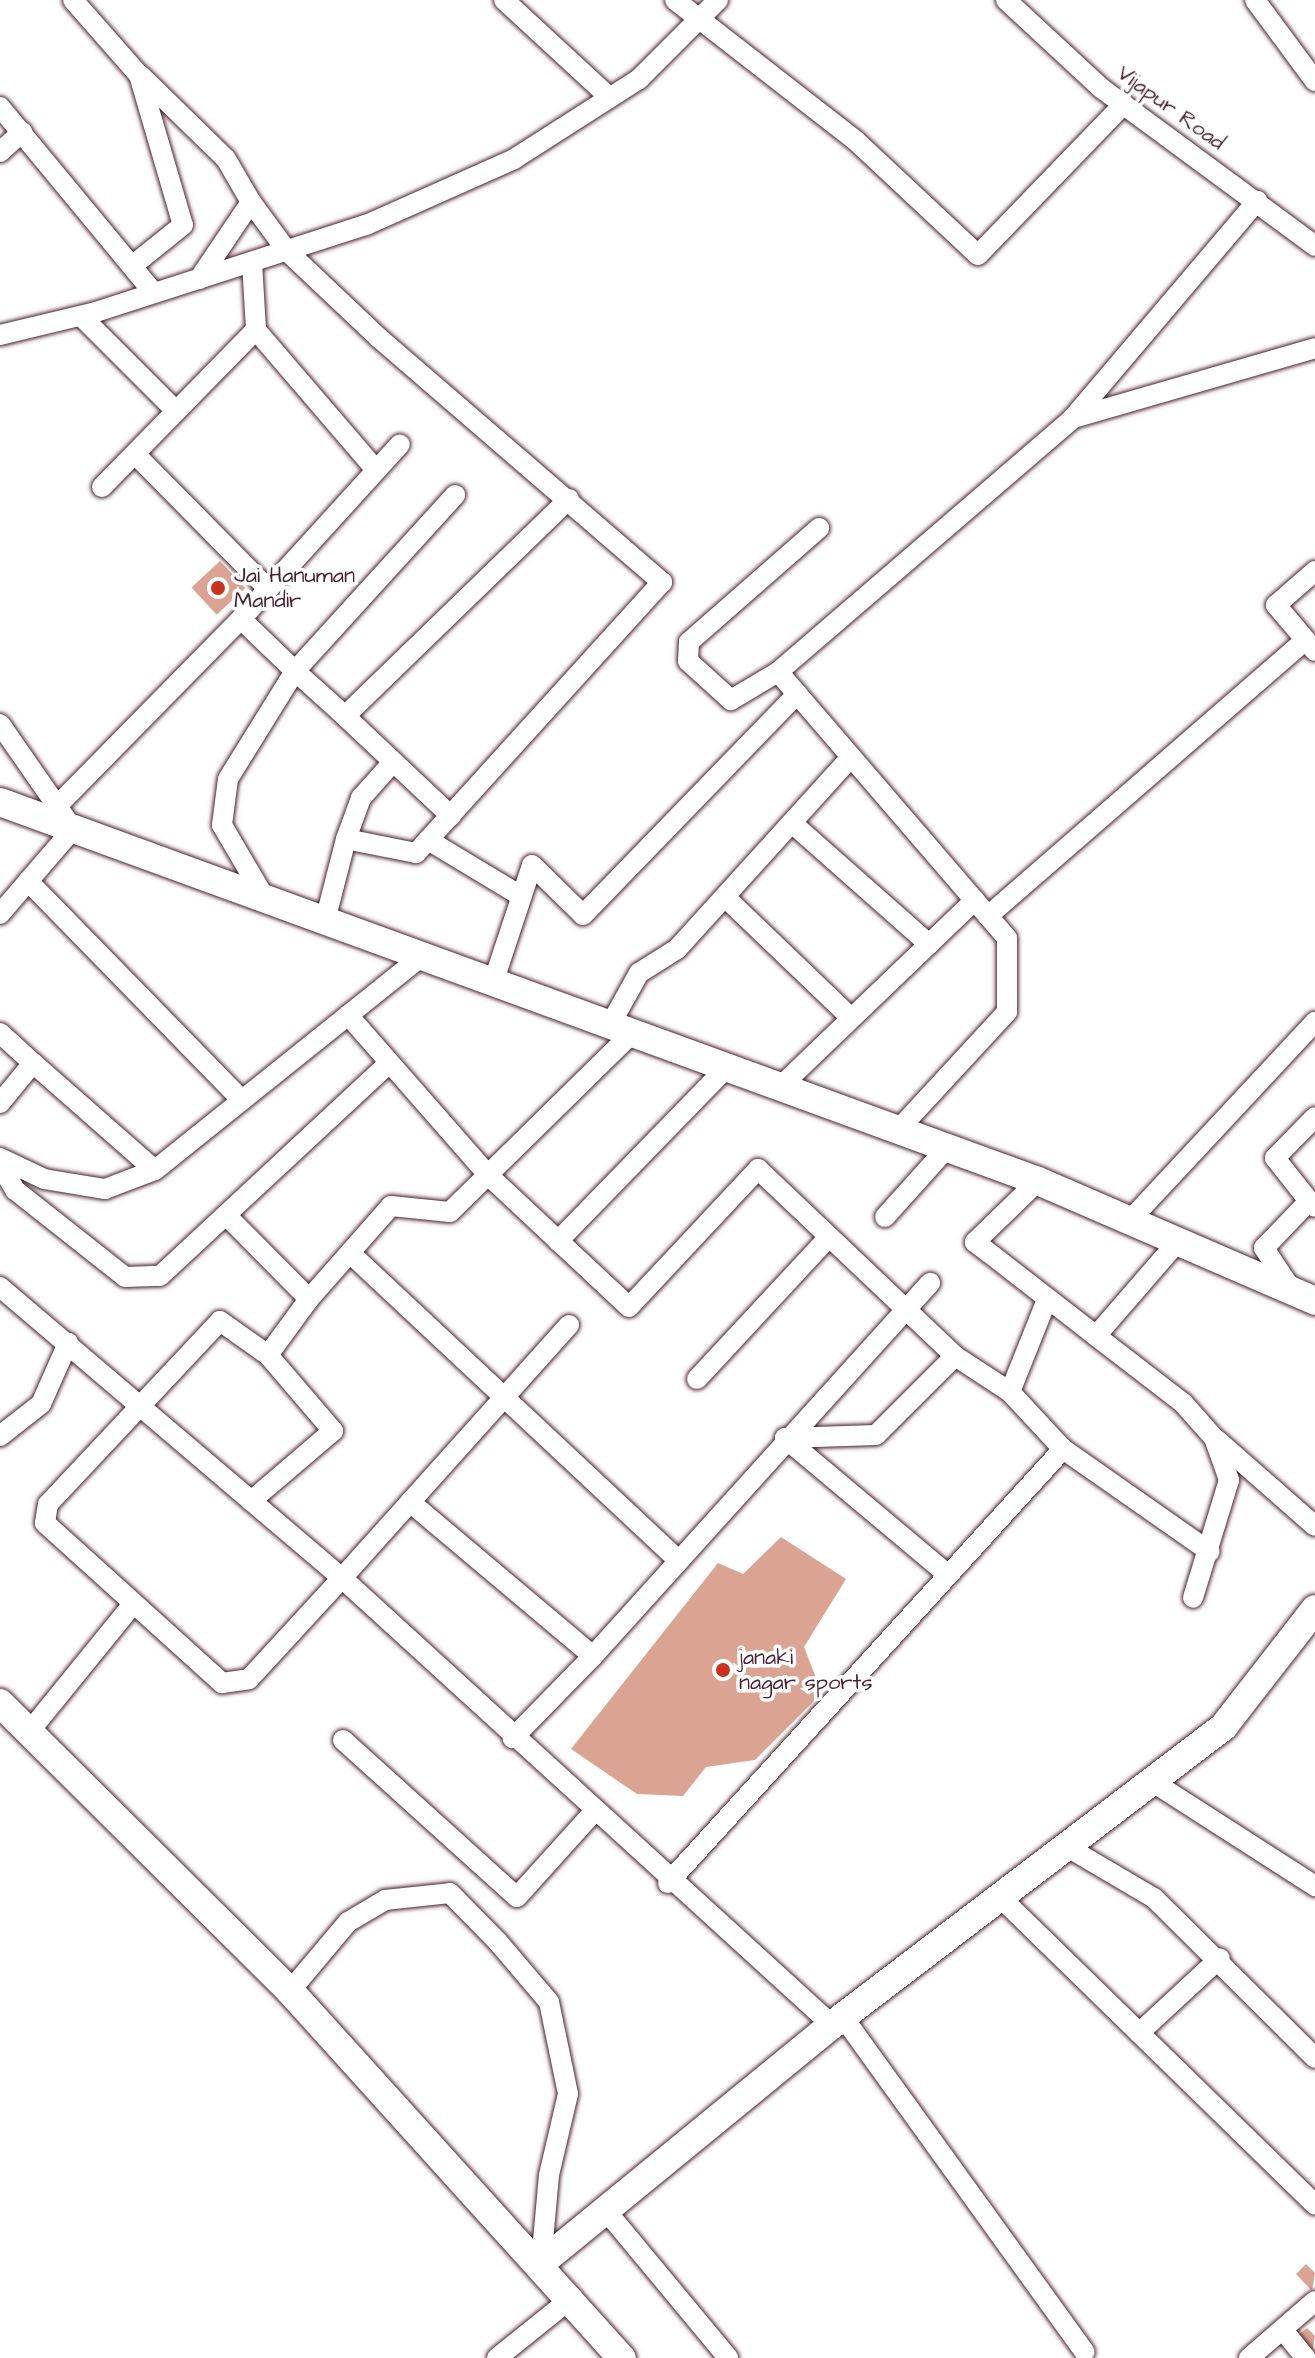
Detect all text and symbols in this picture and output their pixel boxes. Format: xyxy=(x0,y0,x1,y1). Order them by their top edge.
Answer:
street label: Vijapur Road xyxy=(1112,60,1230,156)
place label: Jai Hanuman Mandir xyxy=(234,562,355,614)
marker: Jai Hanuman Mandir xyxy=(209,579,227,597)
place label: janaki nagar sports xyxy=(739,1644,872,1696)
marker: janaki nagar sports xyxy=(714,1661,732,1679)

